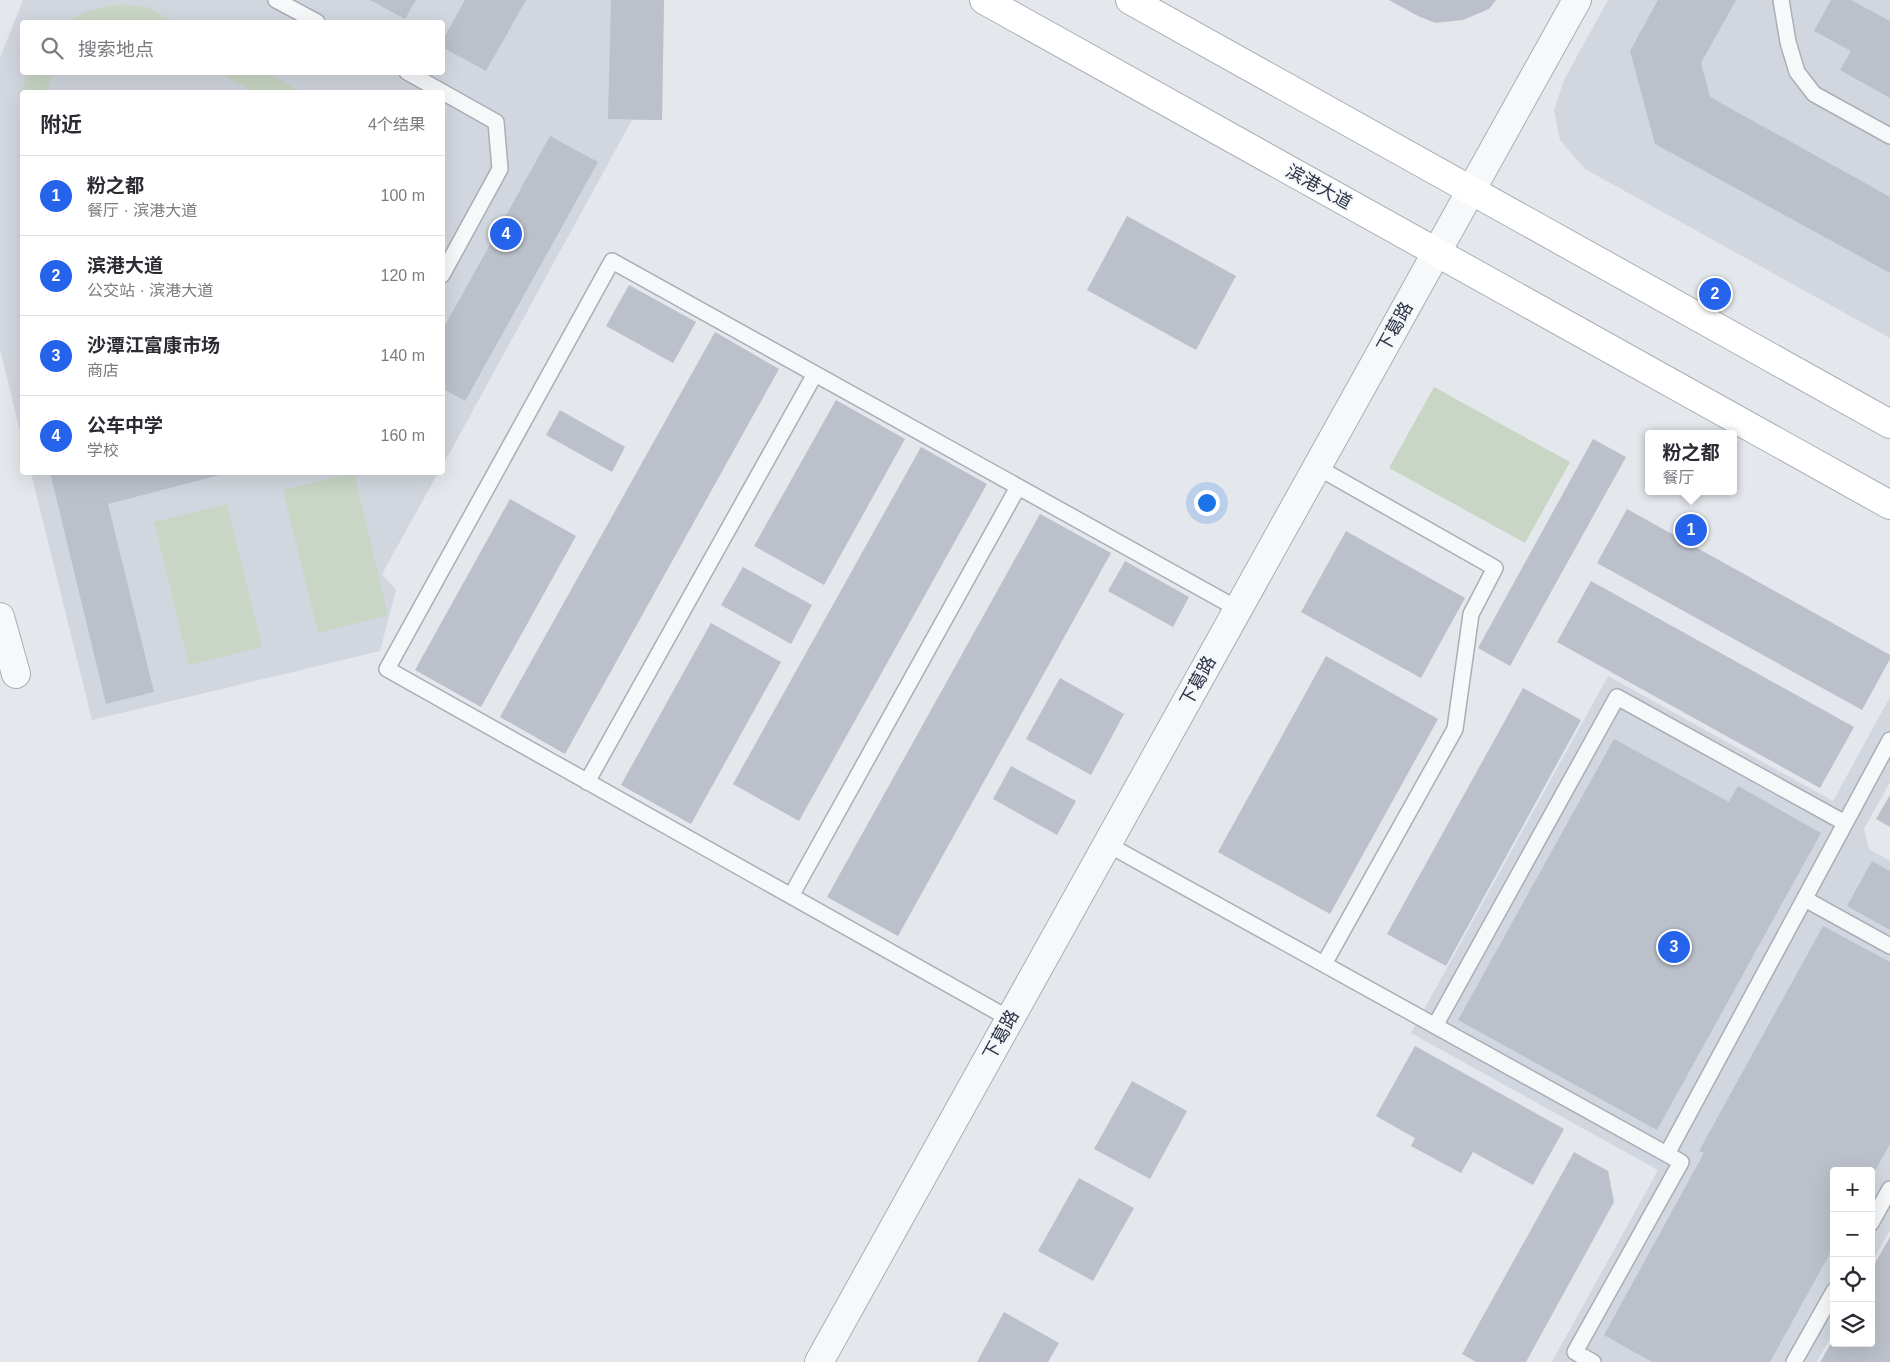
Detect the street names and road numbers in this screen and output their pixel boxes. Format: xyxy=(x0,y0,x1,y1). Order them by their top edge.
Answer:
street label: 滨港大道 xyxy=(1283,161,1355,213)
street label: 下葛路 xyxy=(1373,299,1417,355)
street label: 下葛路 xyxy=(1176,653,1220,709)
street label: 下葛路 xyxy=(979,1007,1023,1063)

